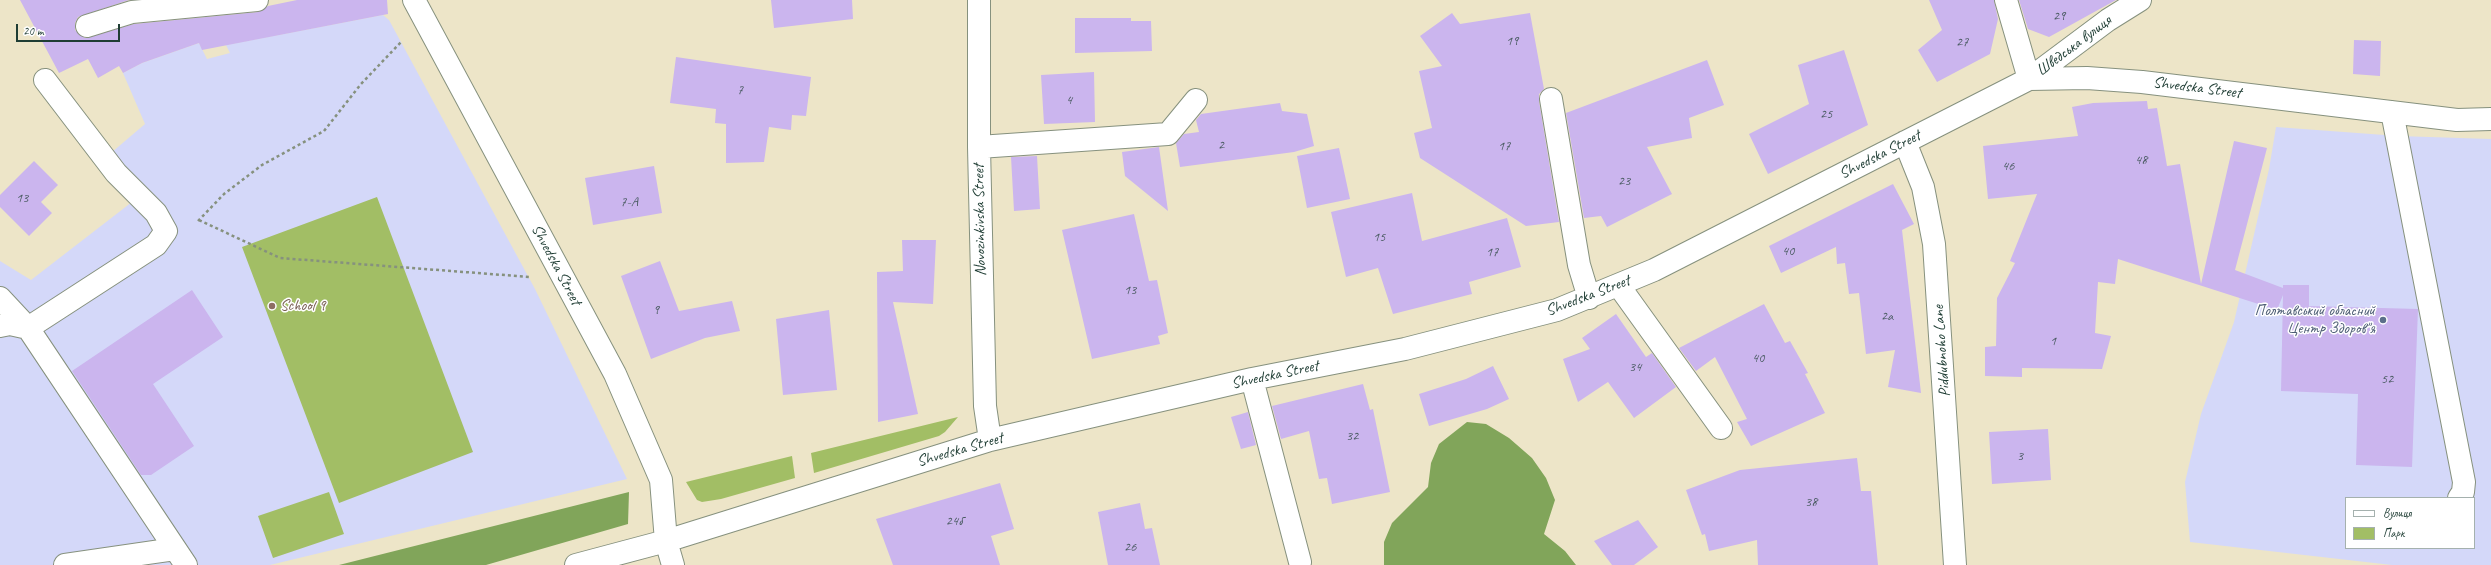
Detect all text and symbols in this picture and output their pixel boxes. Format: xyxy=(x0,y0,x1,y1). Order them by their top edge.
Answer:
house number: 29 xyxy=(2053,8,2065,24)
street label: Шведська вулиця xyxy=(2033,12,2115,80)
scale bar xyxy=(18,16,122,42)
text: 20 m xyxy=(23,23,43,39)
house number: 19 xyxy=(1506,33,1518,49)
house number: 27 xyxy=(1956,34,1968,50)
street label: Shvedska Street xyxy=(2152,73,2242,103)
house number: 7 xyxy=(737,82,743,98)
house number: 4 xyxy=(1066,92,1072,108)
house number: 25 xyxy=(1820,106,1832,122)
street label: Shvedska Street xyxy=(1836,126,1924,184)
house number: 2 xyxy=(1218,137,1224,153)
house number: 17 xyxy=(1498,138,1510,154)
house number: 48 xyxy=(2135,152,2147,168)
house number: 46 xyxy=(2002,158,2014,174)
street label: Novozinkivska Street xyxy=(969,164,991,276)
house number: 23 xyxy=(1618,173,1630,189)
house number: 13 xyxy=(16,190,28,206)
house number: 7-А xyxy=(620,194,638,210)
street label: Shvedska Street xyxy=(527,221,585,309)
house number: 15 xyxy=(1373,229,1385,245)
house number: 40 xyxy=(1782,243,1794,259)
house number: 17 xyxy=(1486,244,1498,260)
street label: Shvedska Street xyxy=(1543,271,1633,321)
house number: 13 xyxy=(1124,282,1136,298)
place label: School 9 xyxy=(280,296,325,316)
marker: School 9 xyxy=(267,301,277,311)
place label: Полтавський обласний Центр Здоров"я xyxy=(2255,301,2375,339)
house number: 9 xyxy=(653,302,659,318)
street label: Piddubnoho Lane xyxy=(1929,305,1955,397)
house number: 2а xyxy=(1881,308,1893,324)
marker: Полтавський обласний Центр Здоров"я xyxy=(2378,315,2388,325)
house number: 1 xyxy=(2050,333,2056,349)
house number: 40 xyxy=(1752,350,1764,366)
street label: Shvedska Street xyxy=(1230,356,1320,394)
house number: 34 xyxy=(1629,359,1641,375)
house number: 52 xyxy=(2381,371,2393,387)
house number: 32 xyxy=(1346,428,1358,444)
street label: Shvedska Street xyxy=(915,429,1005,471)
house number: 3 xyxy=(2017,448,2023,464)
house number: 38 xyxy=(1805,494,1817,510)
legend xyxy=(2345,497,2475,549)
text: Вулиця xyxy=(2383,505,2411,521)
house number: 24б xyxy=(946,513,962,529)
text: Парк xyxy=(2383,525,2404,541)
house number: 26 xyxy=(1124,539,1136,555)

